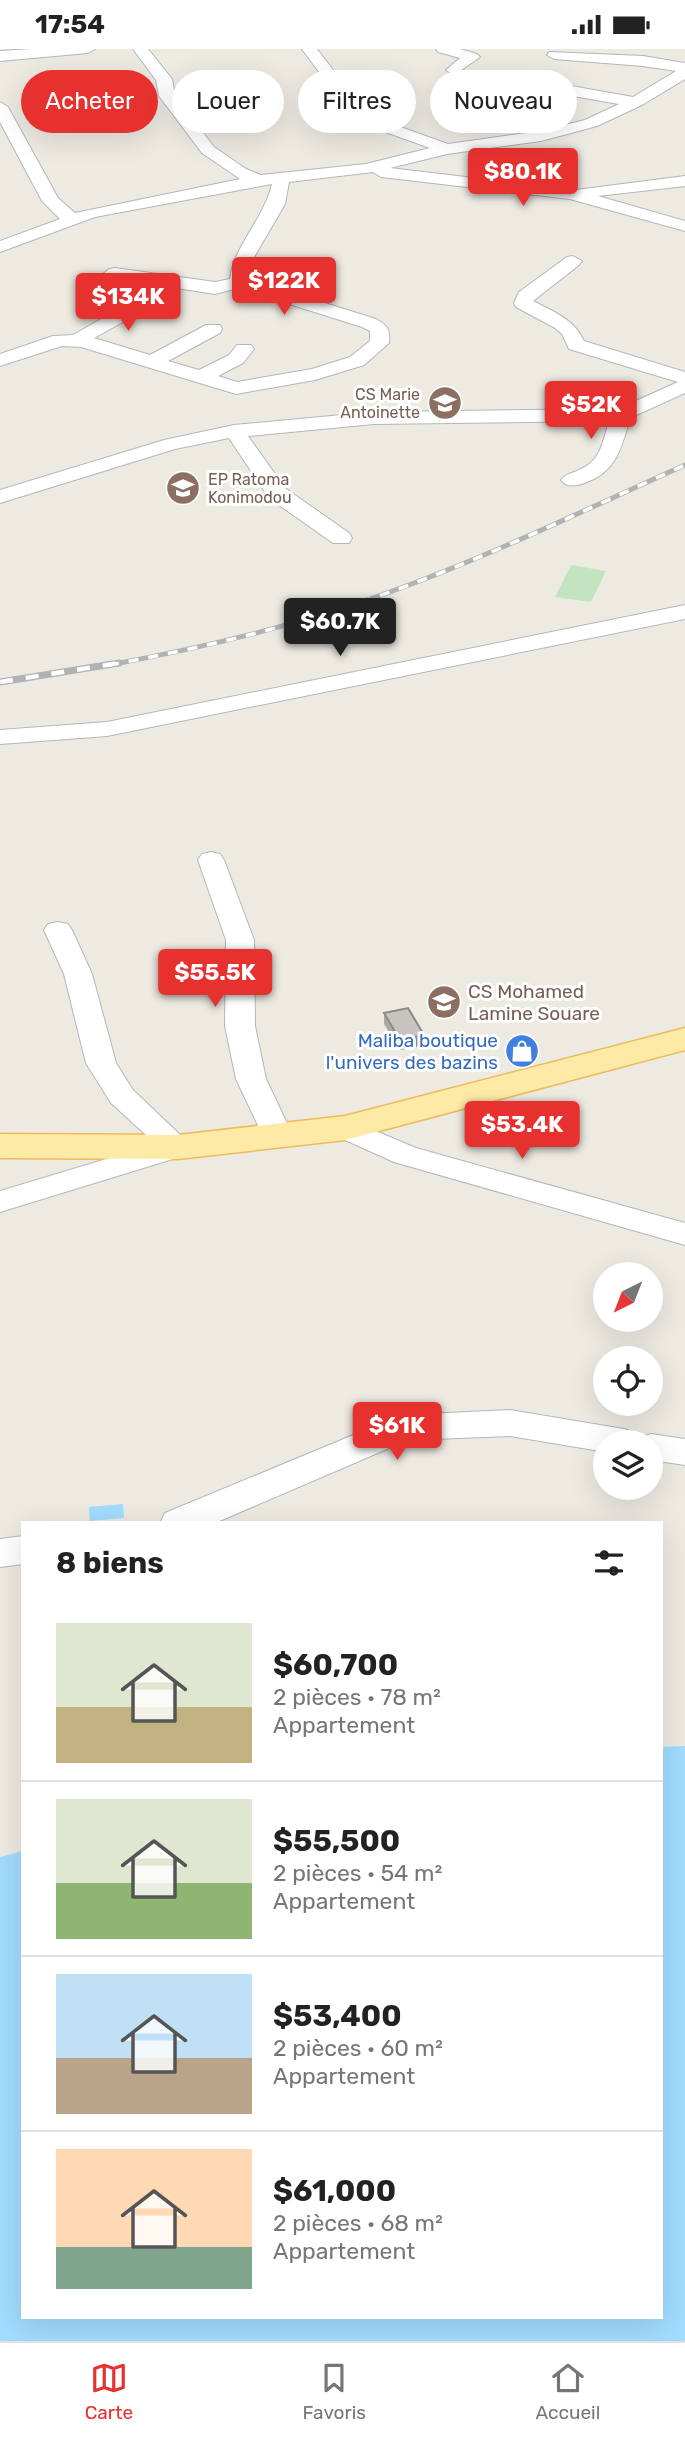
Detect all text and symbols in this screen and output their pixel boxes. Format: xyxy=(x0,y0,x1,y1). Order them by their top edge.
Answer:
text: 17:54 xyxy=(35,9,105,40)
chip: Acheter xyxy=(21,70,158,133)
chip: Louer xyxy=(172,70,284,133)
chip: Filtres xyxy=(298,70,416,133)
chip: Nouveau xyxy=(430,70,577,133)
pin: $80.1K xyxy=(466,149,580,208)
text: $80.1K xyxy=(484,157,562,185)
pin: $122K xyxy=(235,257,333,317)
text: $122K xyxy=(248,266,320,294)
pin: $134K xyxy=(79,273,177,333)
text: $134K xyxy=(92,282,164,310)
pin: $52K xyxy=(550,381,632,441)
school or university icon: CS Marie Antoinette xyxy=(426,384,464,422)
place label: CS Marie Antoinette xyxy=(340,385,420,422)
text: $52K xyxy=(561,390,621,418)
school or university icon: EP Ratoma Konimodou xyxy=(164,469,202,507)
place label: EP Ratoma Konimodou xyxy=(208,470,292,507)
pin: $60.7K xyxy=(283,599,397,658)
text: $60.7K xyxy=(300,607,380,635)
pin: $55.5K xyxy=(158,949,272,1009)
text: $55.5K xyxy=(174,958,256,986)
place label: CS Mohamed Lamine Souare xyxy=(468,980,600,1025)
school or university icon: CS Mohamed Lamine Souare xyxy=(425,983,463,1021)
place label: Maliba boutique l'univers des bazins xyxy=(326,1029,498,1074)
shop icon: Maliba boutique l'univers des bazins xyxy=(503,1032,541,1070)
pin: $53.4K xyxy=(465,1101,579,1161)
text: $53.4K xyxy=(481,1110,563,1138)
north arrow xyxy=(593,1262,663,1332)
map controls xyxy=(593,1262,663,1500)
button: locate xyxy=(593,1346,663,1416)
pin: $61K xyxy=(356,1403,438,1462)
text: $61K xyxy=(369,1411,425,1439)
button: layers xyxy=(593,1430,663,1500)
icon: filters xyxy=(590,1544,628,1582)
text: 8 biens xyxy=(56,1545,164,1581)
text: $60,700 xyxy=(273,1647,398,1683)
icon: home xyxy=(112,1651,196,1735)
text: 2 pièces · 78 m² xyxy=(273,1683,441,1711)
text: Appartement xyxy=(273,1711,415,1739)
text: $55,500 xyxy=(273,1823,400,1859)
icon: home xyxy=(112,1827,196,1911)
text: 2 pièces · 54 m² xyxy=(273,1859,442,1887)
text: Appartement xyxy=(273,1887,415,1915)
text: $53,400 xyxy=(273,1998,402,2034)
icon: home xyxy=(112,2002,196,2086)
text: 2 pièces · 60 m² xyxy=(273,2034,443,2062)
text: Appartement xyxy=(273,2062,415,2090)
text: $61,000 xyxy=(273,2173,396,2209)
icon: home xyxy=(112,2177,196,2261)
text: 2 pièces · 68 m² xyxy=(273,2209,443,2237)
text: Appartement xyxy=(273,2237,415,2265)
tab: Carte xyxy=(85,2359,133,2424)
tab: Favoris xyxy=(303,2359,366,2424)
tab: Accueil xyxy=(535,2359,600,2424)

